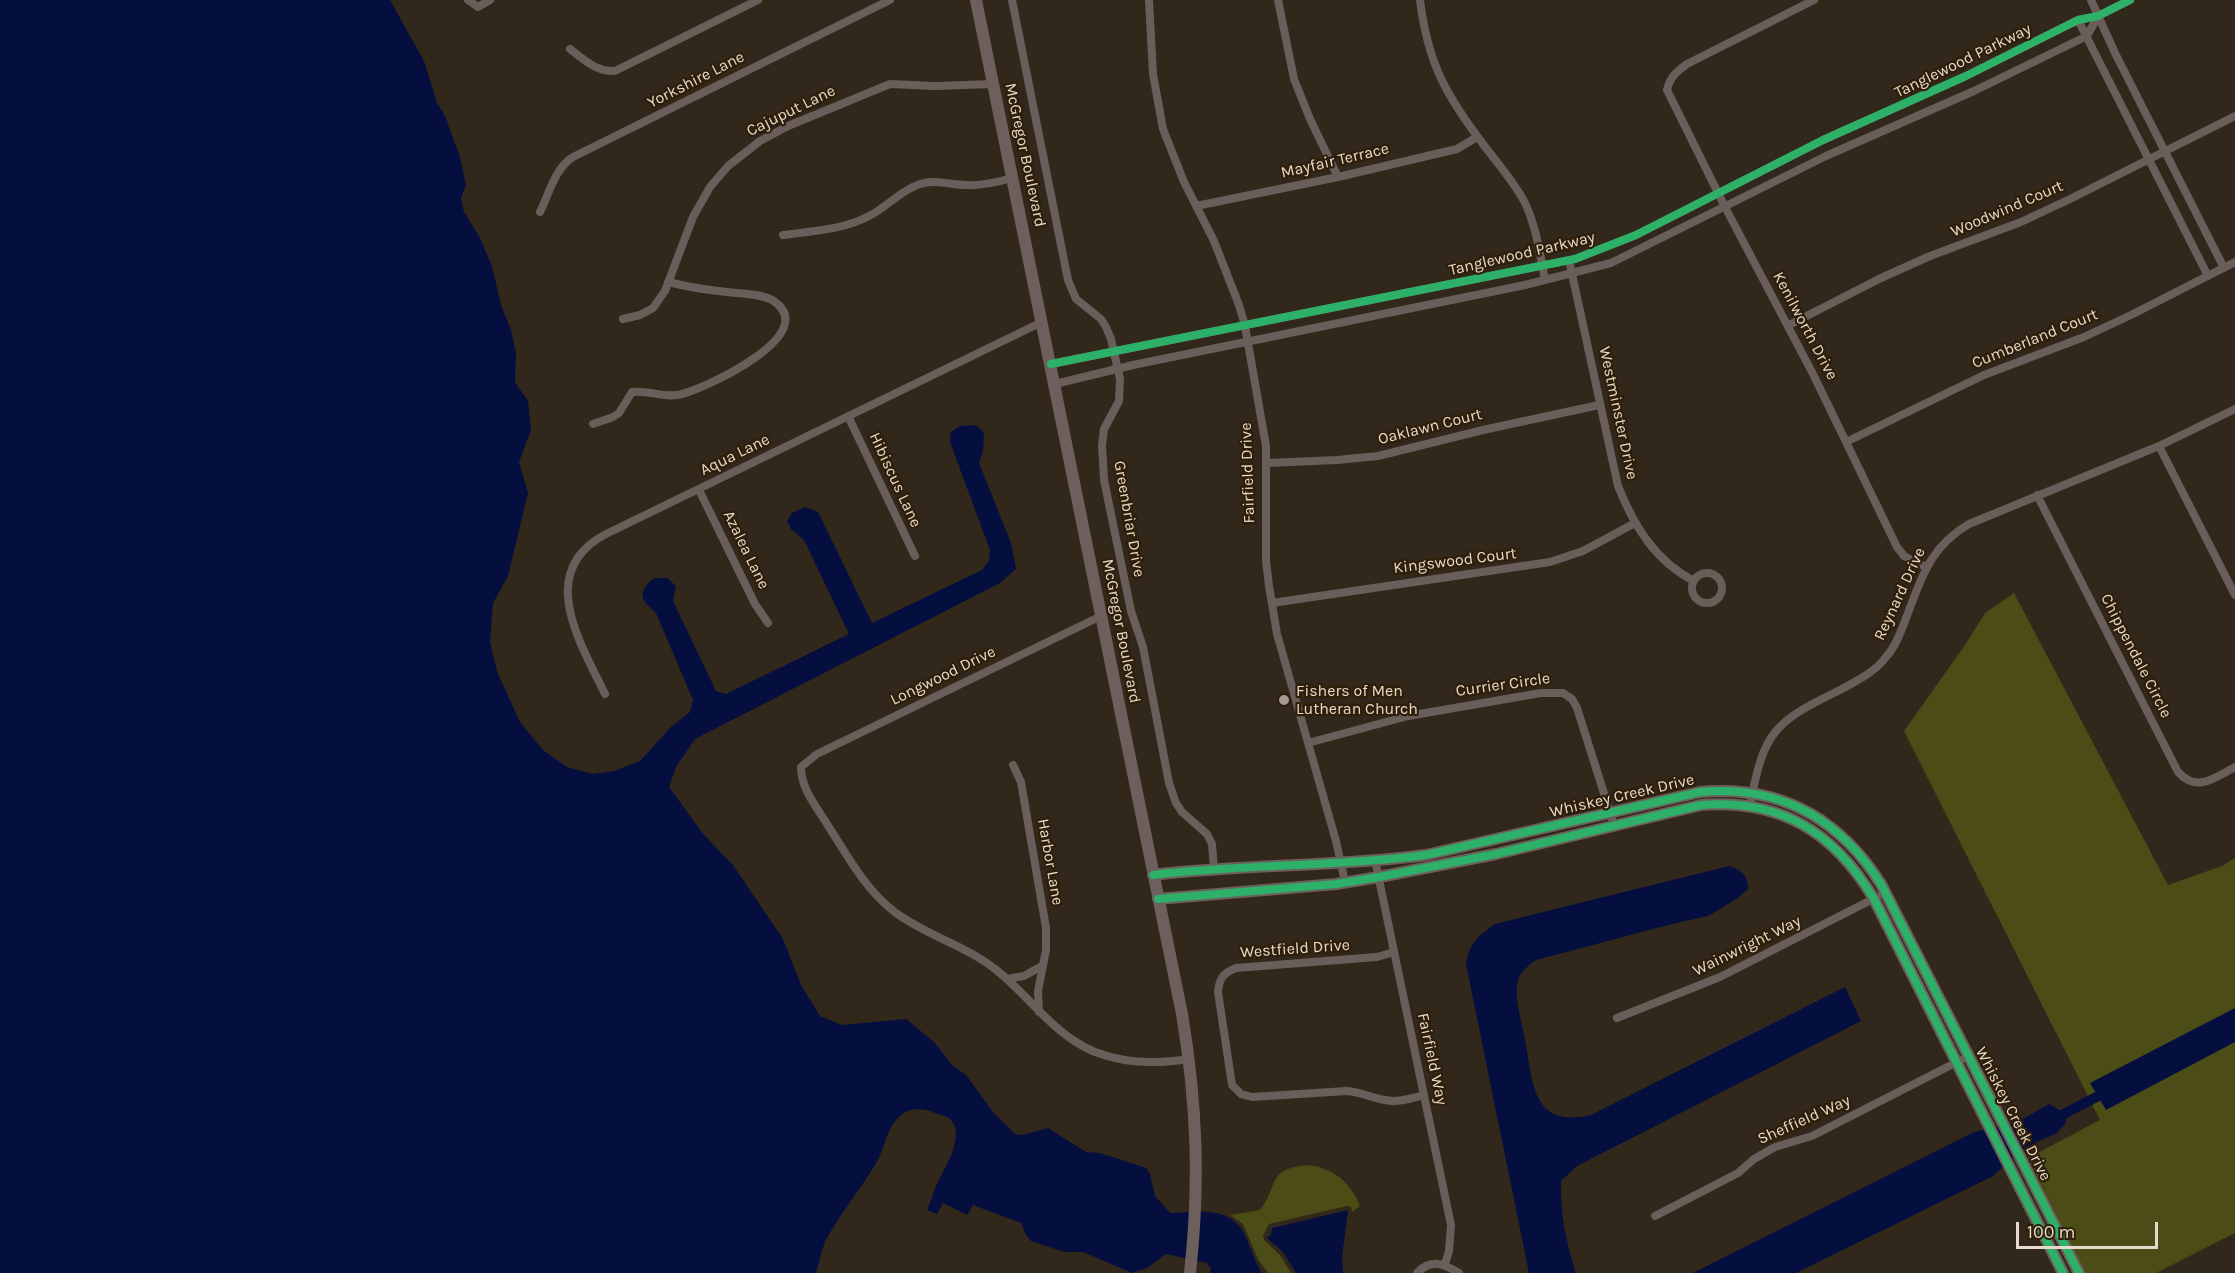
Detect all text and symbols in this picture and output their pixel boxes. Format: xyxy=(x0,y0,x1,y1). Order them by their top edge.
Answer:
street label: Tanglewood Parkway xyxy=(1892,20,2034,102)
street label: Yorkshire Lane xyxy=(644,47,748,113)
street label: Cajuput Lane xyxy=(743,81,839,141)
street label: McGregor Boulevard xyxy=(1000,81,1050,229)
street label: Mayfair Terrace xyxy=(1279,139,1391,183)
street label: Woodwind Court xyxy=(1948,177,2066,241)
street label: Tanglewood Parkway xyxy=(1447,228,1597,280)
street label: Kenilworth Drive xyxy=(1768,269,1842,383)
street label: Cumberland Court xyxy=(1969,305,2101,373)
street label: Westminster Drive xyxy=(1595,345,1641,481)
street label: Oaklawn Court xyxy=(1376,405,1484,449)
street label: Fairfield Drive xyxy=(1237,422,1259,524)
street label: Aqua Lane xyxy=(697,430,773,480)
street label: Hibiscus Lane xyxy=(865,430,925,530)
street label: Greenbriar Drive xyxy=(1109,459,1149,579)
street label: Azalea Lane xyxy=(719,508,773,592)
street label: Kingswood Court xyxy=(1392,544,1518,578)
street label: Reynard Drive xyxy=(1870,544,1930,644)
street label: McGregor Boulevard xyxy=(1098,557,1144,705)
street label: Chippendale Circle xyxy=(2096,591,2176,721)
street label: Longwood Drive xyxy=(887,642,999,710)
street label: Currier Circle xyxy=(1455,669,1551,701)
place label: Fishers of Men Lutheran Church xyxy=(1296,681,1418,719)
marker: Fishers of Men Lutheran Church xyxy=(1277,693,1291,707)
street label: Whiskey Creek Drive xyxy=(1548,770,1696,822)
street label: Harbor Lane xyxy=(1033,817,1067,907)
street label: Wainwright Way xyxy=(1690,912,1804,980)
street label: Westfield Drive xyxy=(1239,936,1351,962)
street label: Fairfield Way xyxy=(1413,1011,1451,1107)
street label: Whiskey Creek Drive xyxy=(1971,1044,2055,1184)
street label: Sheffield Way xyxy=(1755,1091,1853,1149)
scale bar xyxy=(2019,1210,2162,1248)
text: 100 m xyxy=(2027,1221,2075,1243)

